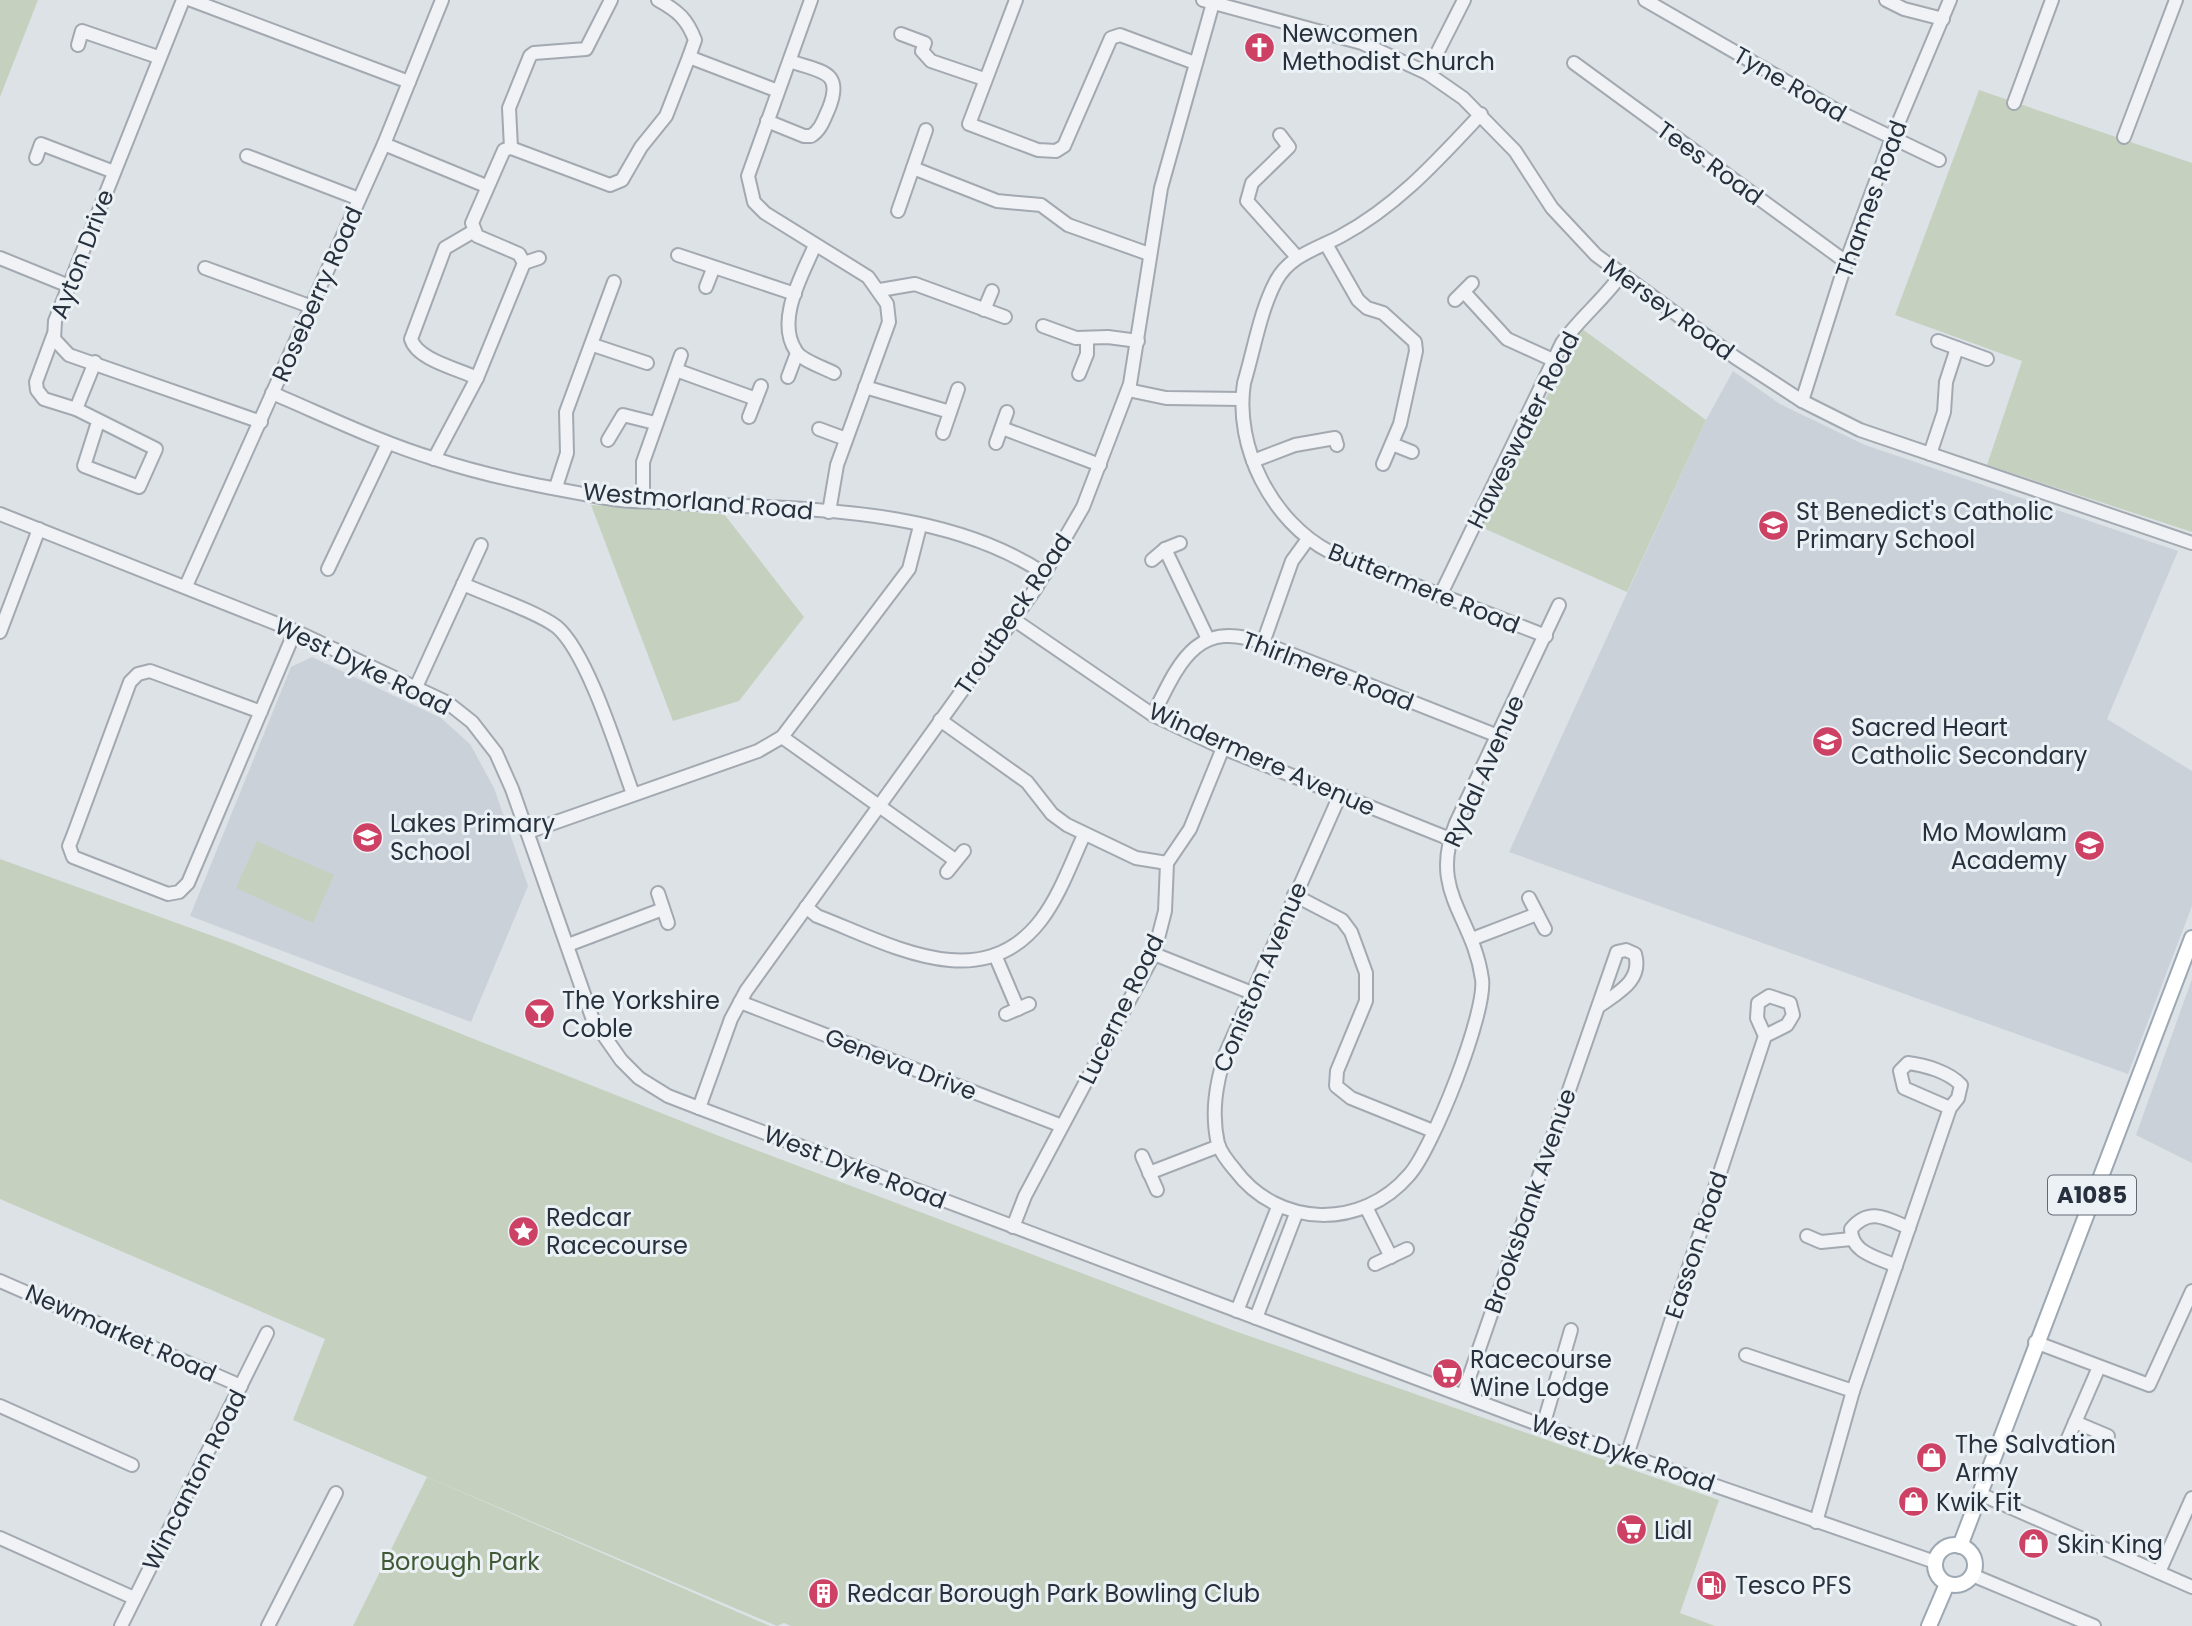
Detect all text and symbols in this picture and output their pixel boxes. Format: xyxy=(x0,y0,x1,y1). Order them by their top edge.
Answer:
place label: Newcomen Methodist Church xyxy=(1282,17,1495,78)
church icon: Newcomen Methodist Church xyxy=(1242,30,1276,64)
street label: Tyne Road xyxy=(1727,38,1853,130)
street label: Tees Road xyxy=(1650,113,1770,213)
street label: Thames Road xyxy=(1827,116,1915,282)
street label: Ayton Drive xyxy=(42,185,122,323)
street label: Roseberry Road xyxy=(264,201,370,387)
street label: Mersey Road xyxy=(1597,250,1741,368)
street label: Haweswater Road xyxy=(1459,326,1587,534)
street label: Westmorland Road xyxy=(581,474,815,528)
place label: St Benedict's Catholic Primary School xyxy=(1796,495,2054,556)
school or university icon: St Benedict's Catholic Primary School xyxy=(1756,508,1790,542)
street label: Troutbeck Road xyxy=(947,527,1079,701)
street label: Buttermere Road xyxy=(1323,535,1525,641)
street label: West Dyke Road xyxy=(269,609,457,723)
street label: Thirlmere Road xyxy=(1237,623,1419,719)
street label: Rydal Avenue xyxy=(1436,690,1532,852)
street label: Windermere Avenue xyxy=(1144,694,1380,824)
place label: Sacred Heart Catholic Secondary xyxy=(1851,711,2088,772)
school or university icon: Sacred Heart Catholic Secondary xyxy=(1811,724,1845,758)
place label: Lakes Primary School xyxy=(390,807,555,868)
place label: Mo Mowlam Academy xyxy=(1922,816,2067,877)
school or university icon: Lakes Primary School xyxy=(350,820,384,854)
school or university icon: Mo Mowlam Academy xyxy=(2073,829,2107,863)
street label: Coniston Avenue xyxy=(1205,877,1315,1077)
street label: Lucerne Road xyxy=(1070,928,1172,1090)
place label: The Yorkshire Coble xyxy=(562,984,720,1045)
bar icon: The Yorkshire Coble xyxy=(522,997,556,1031)
street label: Geneva Drive xyxy=(820,1020,982,1108)
street label: Brooksbank Avenue xyxy=(1476,1084,1584,1318)
street label: West Dyke Road xyxy=(759,1117,951,1217)
street label: Easson Road xyxy=(1657,1167,1735,1323)
road number: A1085 xyxy=(2048,1176,2136,1214)
place label: Redcar Racecourse xyxy=(546,1201,688,1262)
place icon: Redcar Racecourse xyxy=(506,1214,540,1248)
street label: Newmarket Road xyxy=(20,1276,222,1390)
place label: Racecourse Wine Lodge xyxy=(1470,1343,1612,1404)
supermarket icon: Racecourse Wine Lodge xyxy=(1430,1356,1464,1390)
street label: Wincanton Road xyxy=(134,1384,254,1576)
street label: West Dyke Road xyxy=(1527,1406,1719,1500)
place label: The Salvation Army xyxy=(1955,1428,2116,1489)
shop icon: The Salvation Army xyxy=(1915,1441,1949,1475)
shop icon: Kwik Fit xyxy=(1896,1485,1930,1519)
place label: Kwik Fit xyxy=(1936,1486,2021,1519)
supermarket icon: Lidl xyxy=(1614,1513,1648,1547)
place label: Lidl xyxy=(1654,1514,1692,1547)
shop icon: Skin King xyxy=(2017,1527,2051,1561)
place label: Skin King xyxy=(2057,1528,2163,1561)
park label: Borough Park xyxy=(380,1545,540,1578)
fuel station icon: Tesco PFS xyxy=(1695,1568,1729,1602)
place label: Tesco PFS xyxy=(1735,1569,1852,1602)
building icon: Redcar Borough Park Bowling Club xyxy=(807,1576,841,1610)
place label: Redcar Borough Park Bowling Club xyxy=(847,1577,1260,1610)

